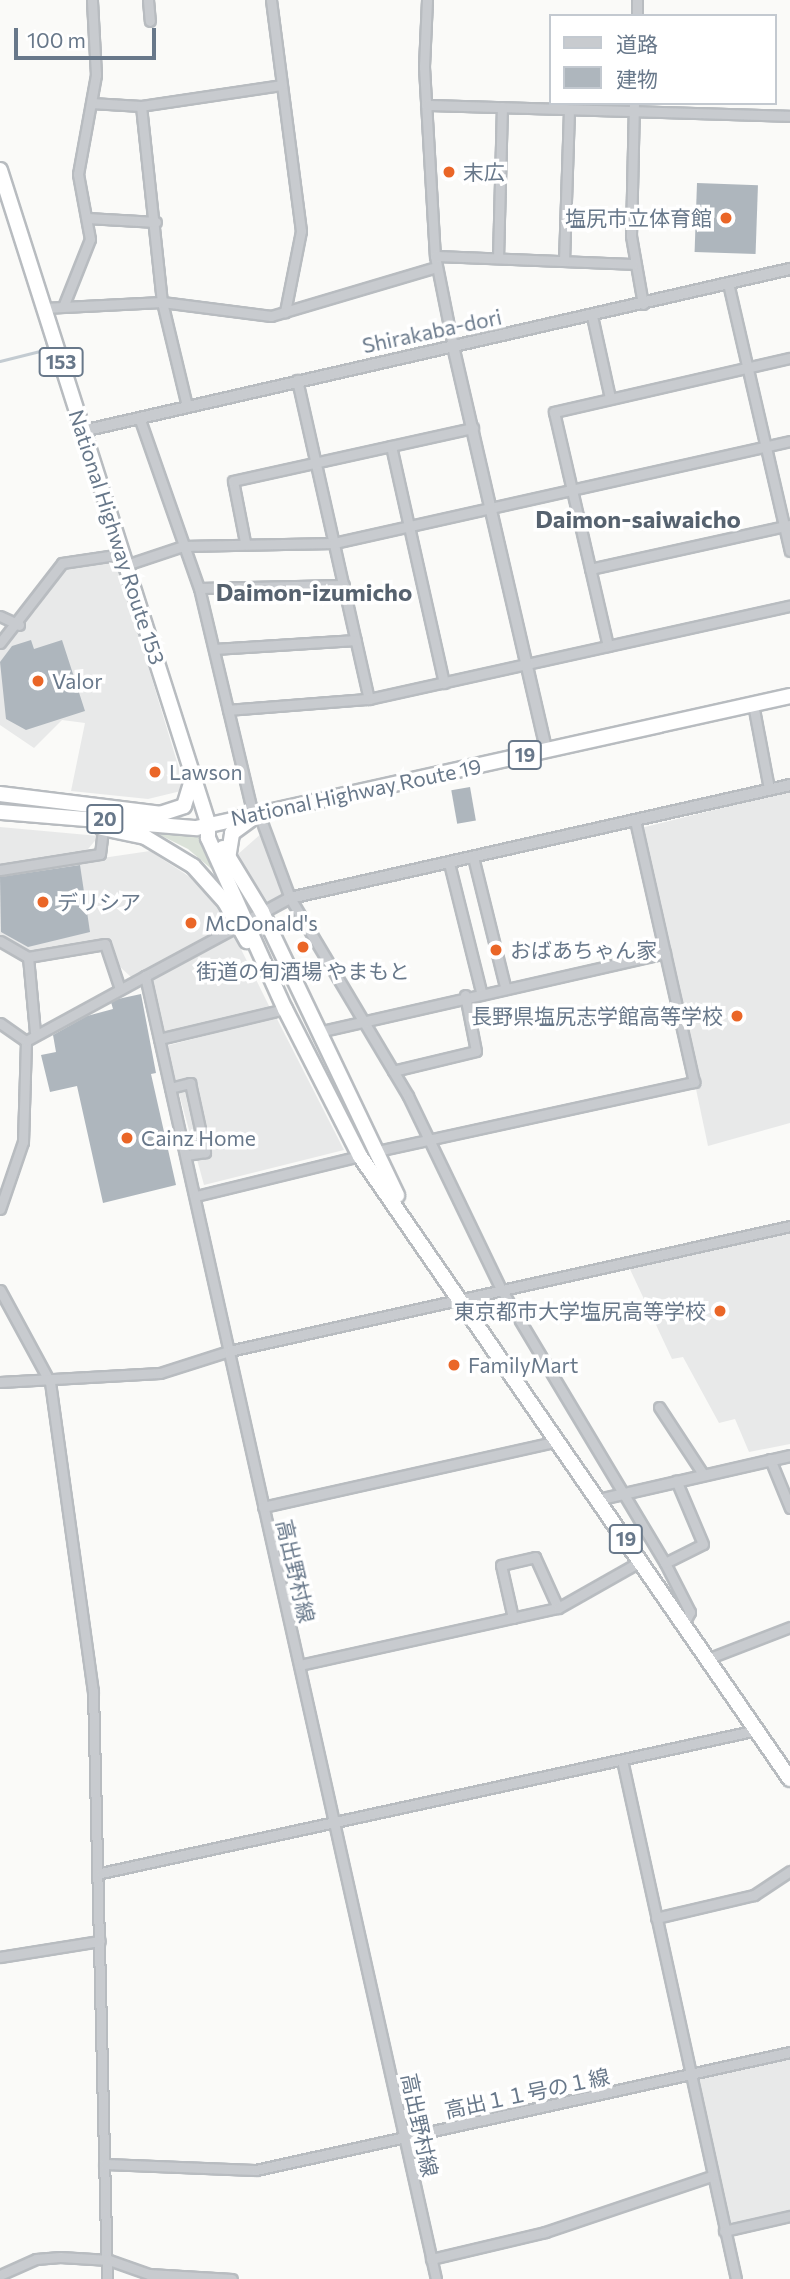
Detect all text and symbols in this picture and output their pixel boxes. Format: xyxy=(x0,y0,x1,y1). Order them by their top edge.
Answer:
scale bar xyxy=(18,14,159,58)
legend xyxy=(548,14,776,105)
text: 100 m xyxy=(27,27,86,52)
text: 道路 xyxy=(616,31,658,56)
text: 建物 xyxy=(616,66,658,91)
place label: 末広 xyxy=(463,159,505,185)
marker: 末広 xyxy=(441,164,457,180)
place label: 塩尻市立体育館 xyxy=(565,205,712,231)
marker: 塩尻市立体育館 xyxy=(718,210,734,226)
street label: Shirakaba-dori xyxy=(360,304,504,358)
road number: 153 xyxy=(38,346,84,378)
street label: National Highway Route 153 xyxy=(64,406,170,668)
district label: Daimon-saiwaicho xyxy=(535,505,741,533)
district label: Daimon-izumicho xyxy=(216,578,412,606)
place label: Valor xyxy=(52,668,103,694)
marker: Valor xyxy=(30,673,46,689)
road number: 19 xyxy=(508,740,542,770)
street label: National Highway Route 19 xyxy=(229,753,483,831)
place label: Lawson xyxy=(169,759,243,785)
marker: Lawson xyxy=(147,764,163,780)
road number: 20 xyxy=(86,804,124,834)
place label: デリシア xyxy=(57,889,141,915)
marker: デリシア xyxy=(35,894,51,910)
place label: McDonald's xyxy=(205,910,318,936)
marker: McDonald's xyxy=(183,915,199,931)
place label: おばあちゃん家 xyxy=(510,937,657,963)
marker: 街道の旬酒場 やまもと xyxy=(295,939,311,955)
marker: おばあちゃん家 xyxy=(488,942,504,958)
place label: 街道の旬酒場 やまもと xyxy=(196,958,410,984)
place label: 長野県塩尻志学館高等学校 xyxy=(471,1003,723,1029)
marker: 長野県塩尻志学館高等学校 xyxy=(729,1008,745,1024)
place label: Cainz Home xyxy=(141,1125,256,1151)
marker: Cainz Home xyxy=(119,1130,135,1146)
place label: 東京都市大学塩尻高等学校 xyxy=(454,1298,706,1324)
marker: 東京都市大学塩尻高等学校 xyxy=(712,1303,728,1319)
place label: FamilyMart xyxy=(468,1352,578,1378)
marker: FamilyMart xyxy=(446,1357,462,1373)
street label: 高出野村線 xyxy=(272,1517,320,1625)
road number: 19 xyxy=(608,1524,644,1554)
street label: 高出１１号の１線 xyxy=(442,2063,612,2123)
street label: 高出野村線 xyxy=(397,2071,443,2179)

